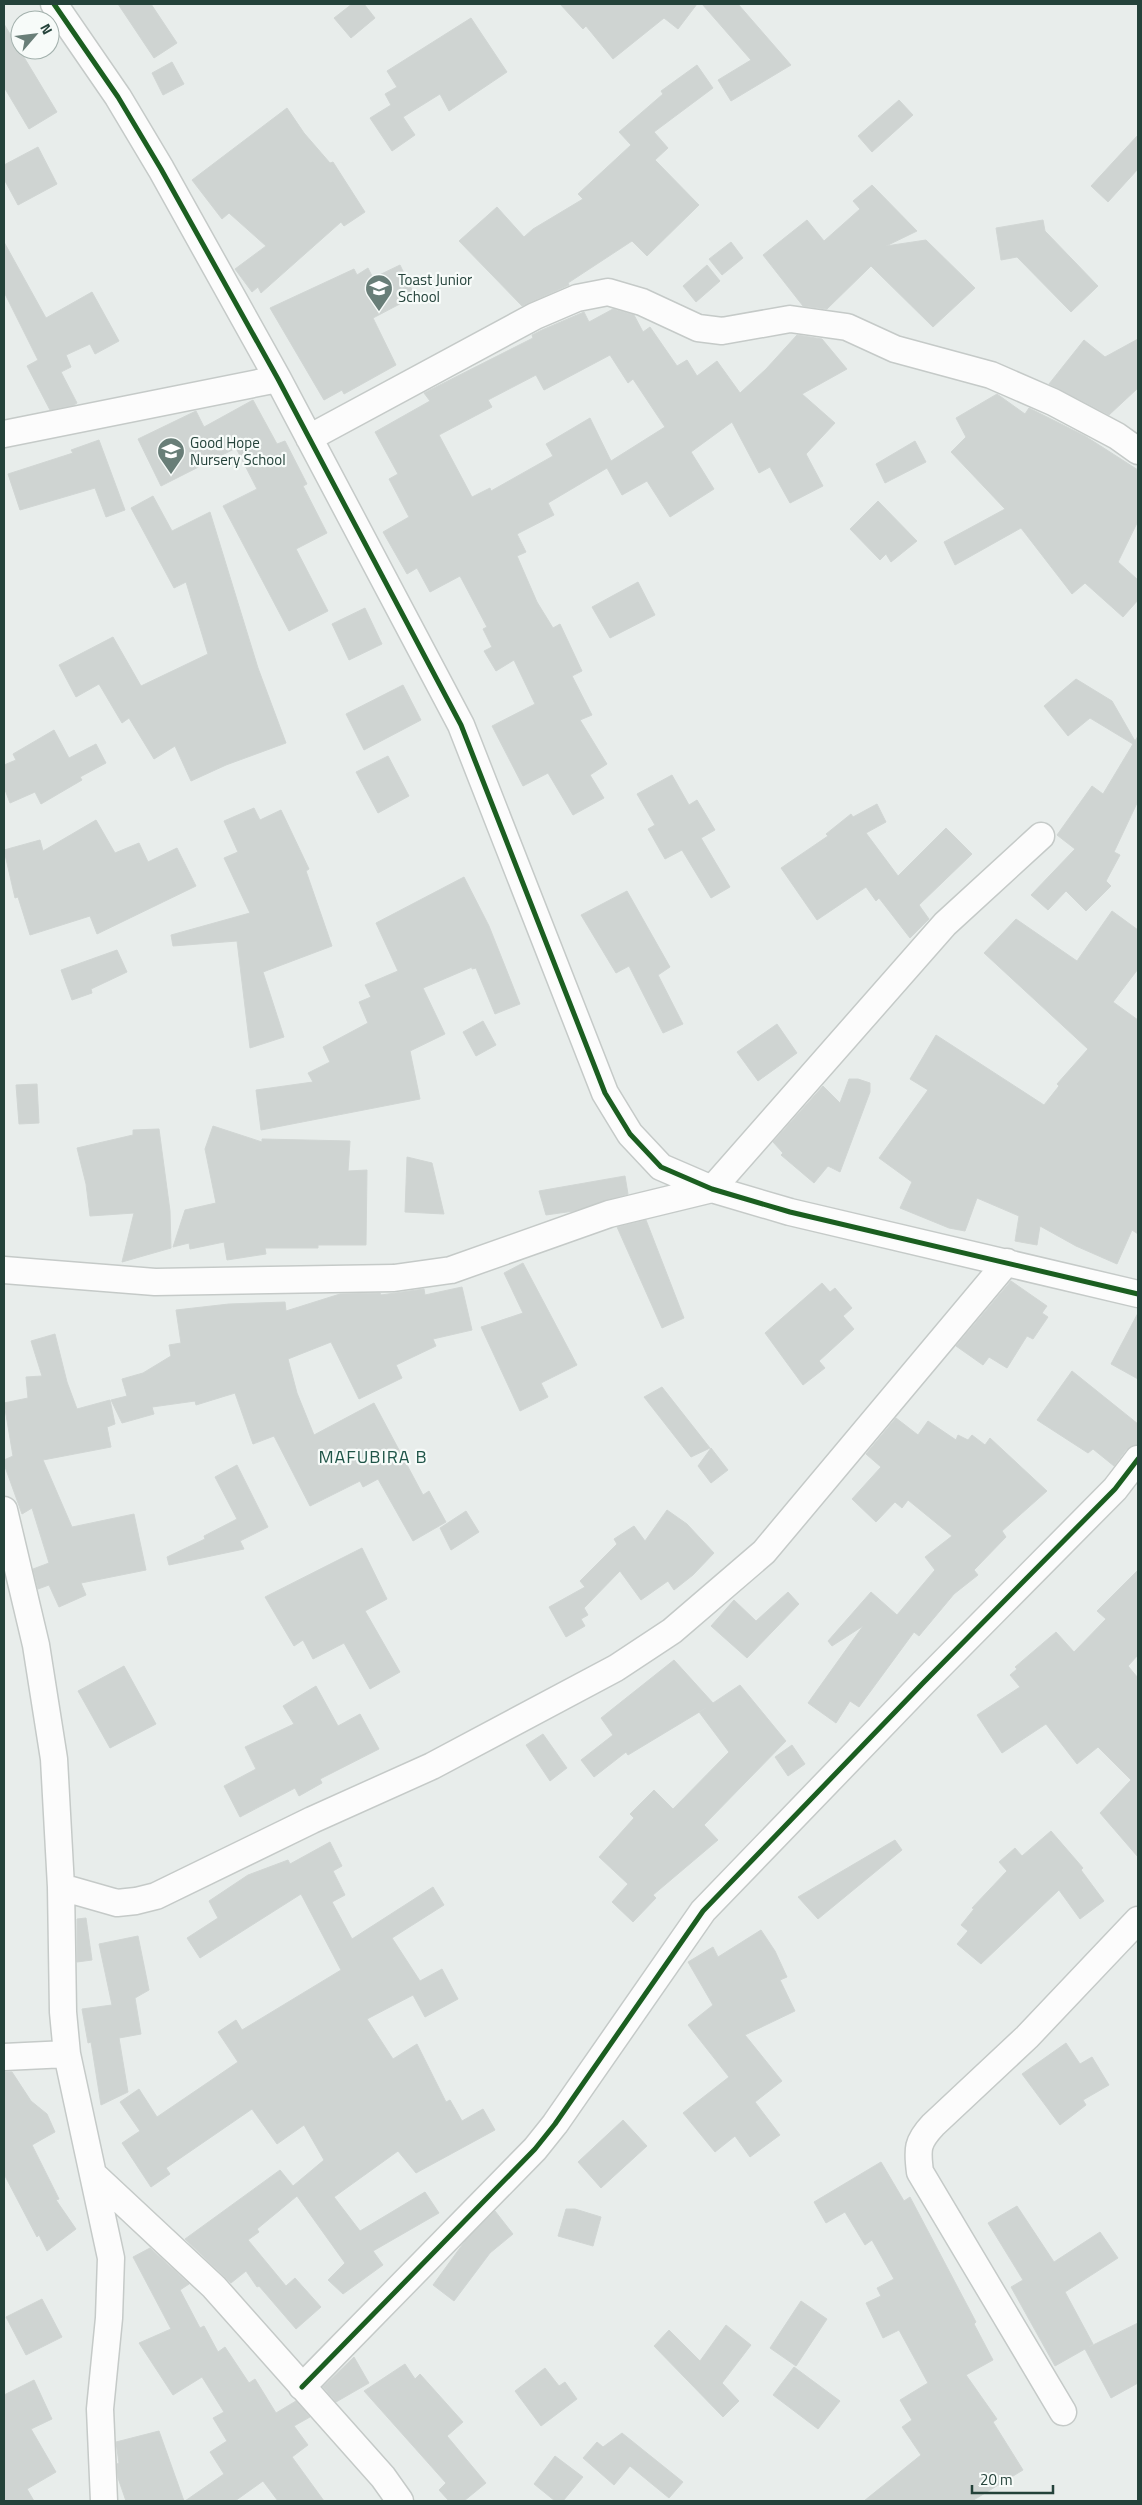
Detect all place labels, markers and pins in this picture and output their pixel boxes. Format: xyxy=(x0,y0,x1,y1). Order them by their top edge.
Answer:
place label: Toast Junior School xyxy=(398,268,472,308)
school or university icon: Toast Junior School xyxy=(364,273,394,312)
place label: Good Hope Nursery School xyxy=(190,431,286,471)
school or university icon: Good Hope Nursery School xyxy=(156,436,186,475)

